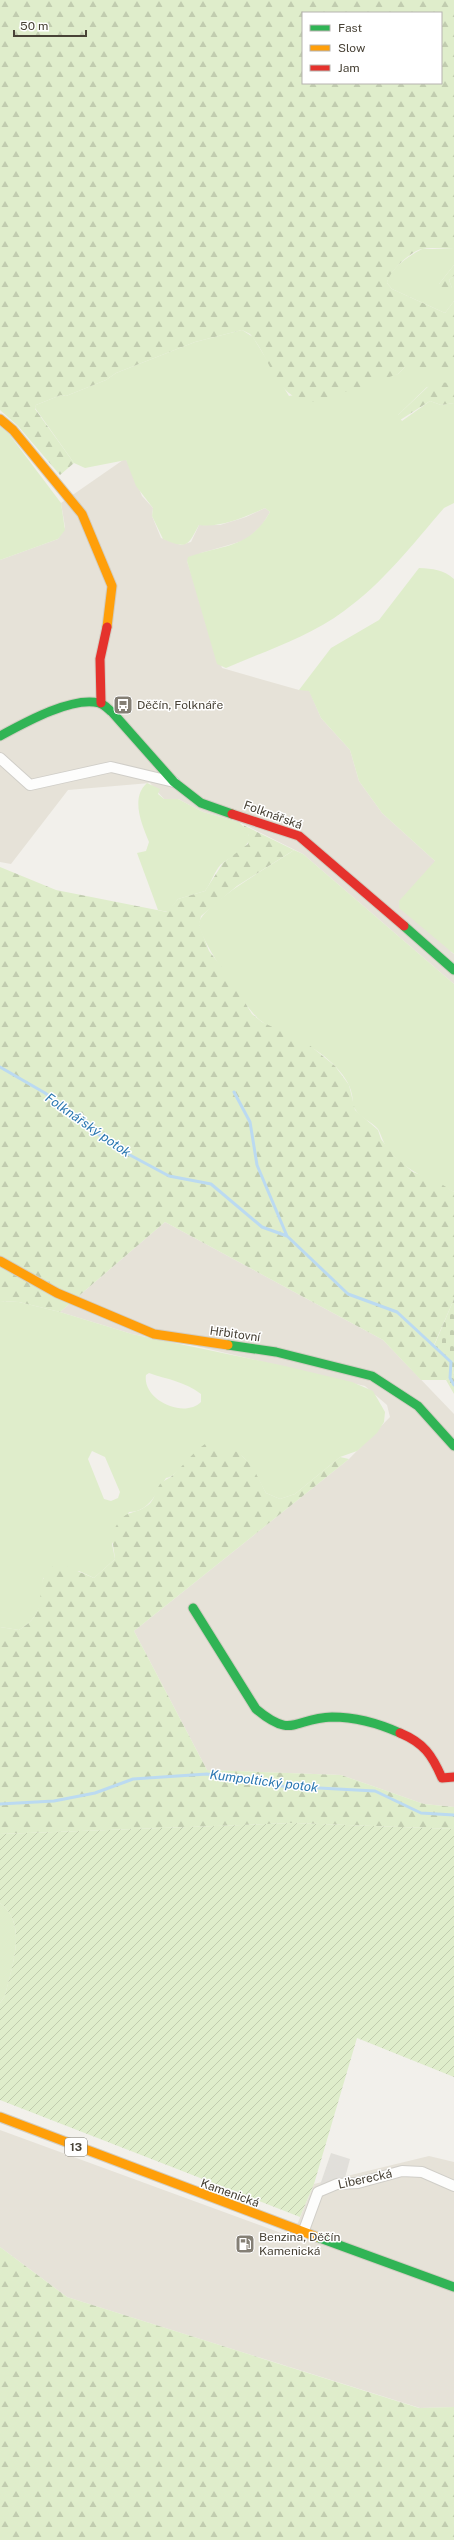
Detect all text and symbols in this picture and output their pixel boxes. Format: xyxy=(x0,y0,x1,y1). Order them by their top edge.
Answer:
scale bar xyxy=(14,12,86,38)
legend xyxy=(302,12,442,84)
text: 50 m xyxy=(20,19,48,33)
text: Fast xyxy=(338,21,363,35)
text: Slow xyxy=(338,41,366,55)
text: Jam xyxy=(338,61,360,75)
bus stop icon: Děčín, Folknáře xyxy=(112,694,134,716)
place label: Děčín, Folknáře xyxy=(137,698,223,712)
street label: Folknářská xyxy=(242,798,304,832)
water label: Folknářský potok xyxy=(42,1090,134,1160)
street label: Hřbitovní xyxy=(209,1324,262,1345)
water label: Kumpoltický potok xyxy=(209,1767,319,1795)
road number: 13 xyxy=(65,2138,87,2156)
street label: Liberecká xyxy=(337,2166,393,2192)
street label: Kamenická xyxy=(199,2176,261,2210)
place label: Benzina, Děčín Kamenická xyxy=(259,2230,340,2258)
fuel station icon: Benzina, Děčín Kamenická xyxy=(234,2233,256,2255)

